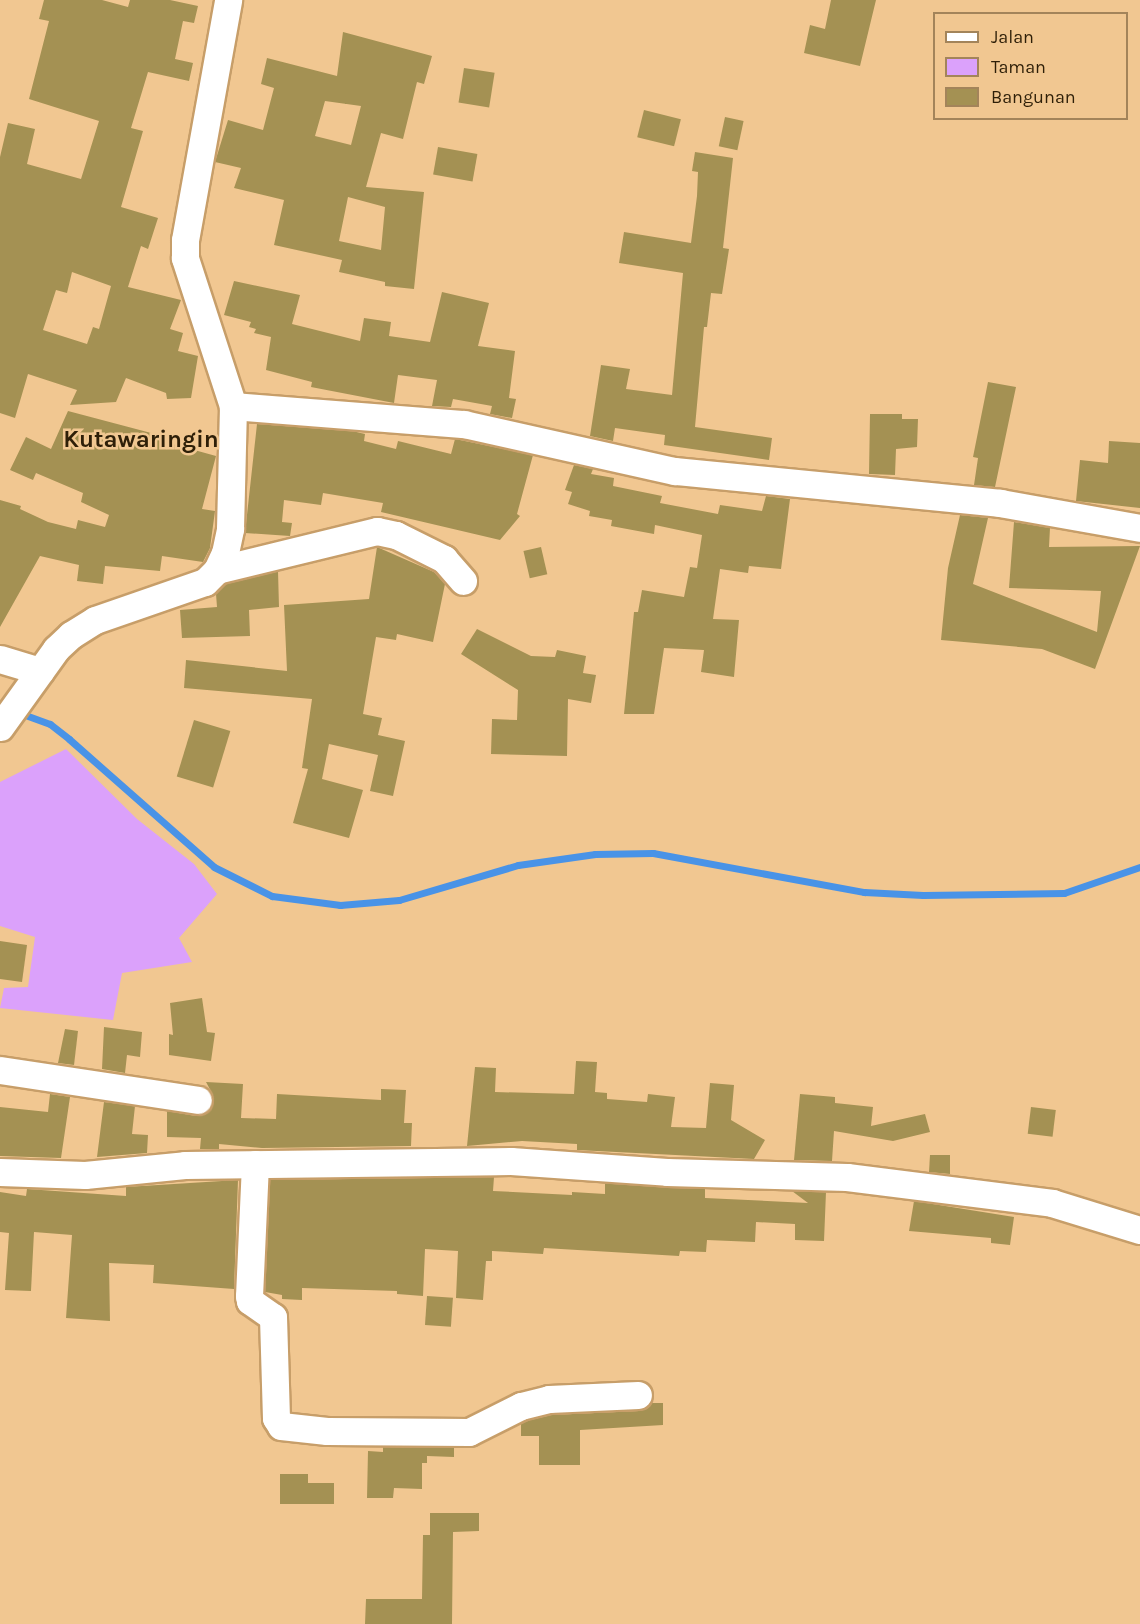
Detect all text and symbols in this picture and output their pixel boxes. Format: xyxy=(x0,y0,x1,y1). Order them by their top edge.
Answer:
legend xyxy=(933,12,1128,120)
text: Jalan xyxy=(991,26,1034,48)
text: Taman xyxy=(991,56,1046,78)
text: Bangunan xyxy=(991,86,1076,108)
district label: Kutawaringin xyxy=(63,426,219,454)

